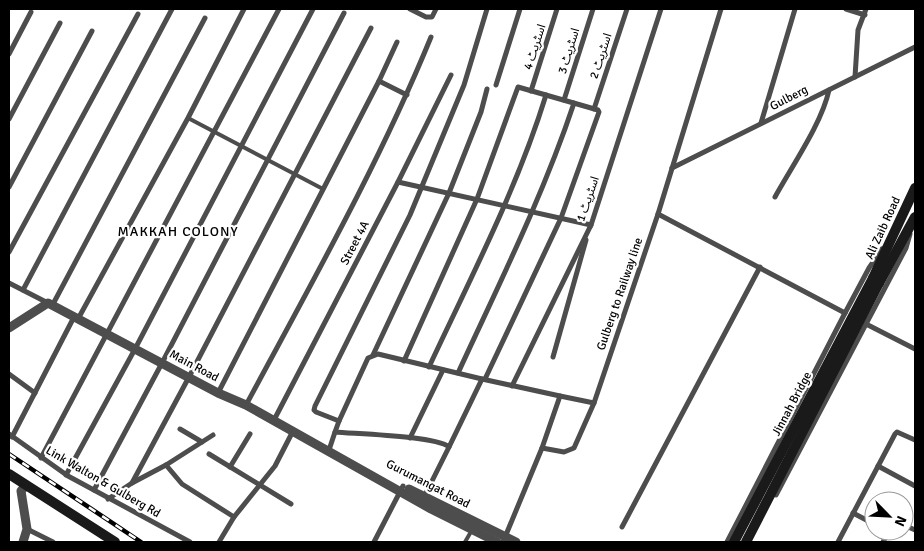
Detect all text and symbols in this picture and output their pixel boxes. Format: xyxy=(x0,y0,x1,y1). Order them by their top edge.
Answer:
street label: اسٹریٹ 4 xyxy=(521,22,549,72)
street label: اسٹریٹ 3 xyxy=(555,26,583,76)
street label: اسٹریٹ 2 xyxy=(587,31,615,81)
street label: Gulberg xyxy=(767,82,811,114)
street label: اسٹریٹ 1 xyxy=(573,174,603,224)
street label: Ali Zaib Road xyxy=(862,194,904,262)
street label: Street 4A xyxy=(337,218,373,268)
district label: MAKKAH COLONY xyxy=(118,223,238,240)
street label: Gulberg to Railway line xyxy=(594,236,646,352)
street label: Main Road xyxy=(167,347,221,385)
street label: Jinnah Bridge xyxy=(769,369,815,439)
street label: Link Walton & Gulberg Rd xyxy=(43,443,163,521)
street label: Gurumangat Road xyxy=(383,456,473,512)
north arrow xyxy=(864,491,914,541)
text: N xyxy=(891,513,910,529)

